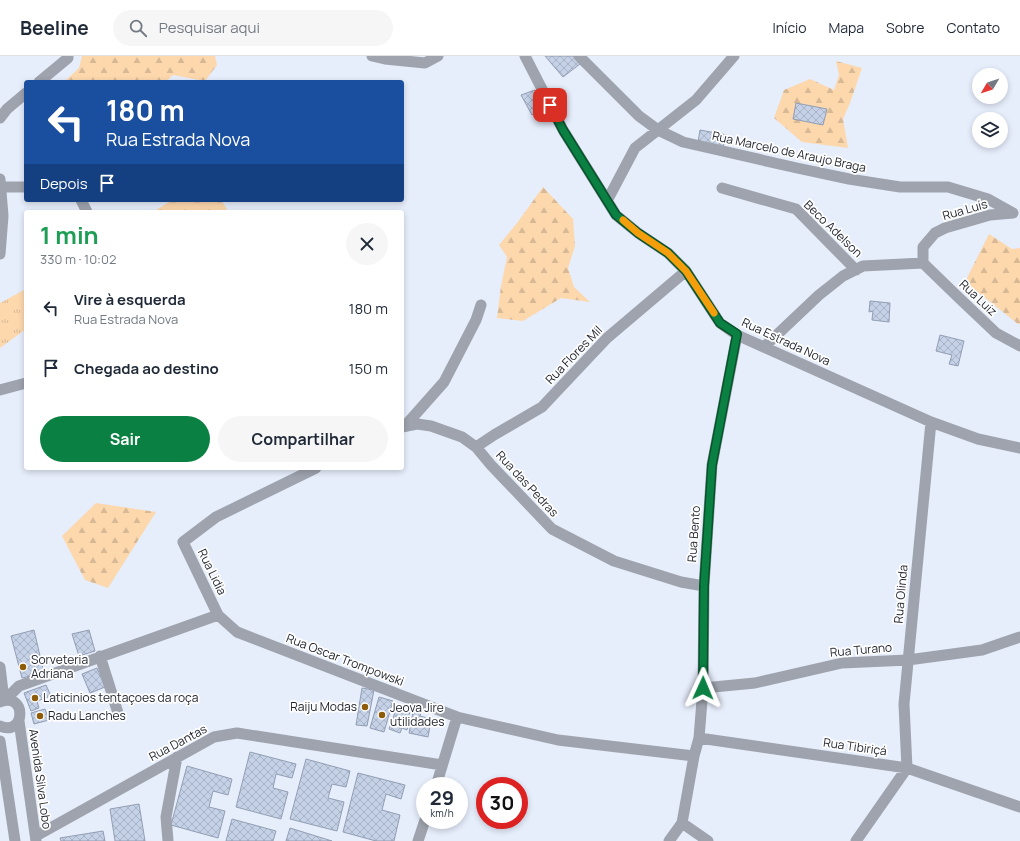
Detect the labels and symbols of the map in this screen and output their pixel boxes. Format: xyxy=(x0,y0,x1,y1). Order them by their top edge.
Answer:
north arrow xyxy=(972,68,1008,104)
pin xyxy=(533,88,567,122)
street label: Rua Marcelo de Araujo Braga xyxy=(711,127,868,176)
street label: Rua Luís xyxy=(940,195,989,224)
street label: Beco Adelson xyxy=(800,196,866,261)
street label: Rua Luiz xyxy=(956,276,1001,320)
street label: Rua Estrada Nova xyxy=(739,314,833,370)
street label: Rua Flores Mil xyxy=(541,322,606,388)
street label: Rua das Pedras xyxy=(492,447,562,520)
street label: Rua Bento xyxy=(683,505,704,563)
street label: Rua Lidia xyxy=(194,546,231,598)
street label: Rua Olinda xyxy=(889,564,912,624)
street label: Rua Oscar Trompowski xyxy=(284,629,406,690)
street label: Rua Turano xyxy=(829,638,893,661)
place label: Sorveteria Adriana xyxy=(31,651,88,682)
marker: Sorveteria Adriana xyxy=(18,662,28,672)
position arrow xyxy=(682,667,724,709)
place label: Laticinios tentaçoes da roça xyxy=(43,689,198,706)
marker: Laticinios tentaçoes da roça xyxy=(30,693,40,703)
place label: Raiju Modas xyxy=(290,698,357,715)
place label: Jeova Jire utilidades xyxy=(390,699,445,730)
marker: Raiju Modas xyxy=(360,702,370,712)
place label: Radu Lanches xyxy=(48,707,126,724)
marker: Jeova Jire utilidades xyxy=(377,710,387,720)
marker: Radu Lanches xyxy=(35,711,45,721)
street label: Rua Dantas xyxy=(146,720,210,765)
street label: Avenida Silva Lobo xyxy=(25,728,56,830)
street label: Rua Tibiriçá xyxy=(822,734,888,759)
speed limit sign: 30 xyxy=(476,777,528,829)

